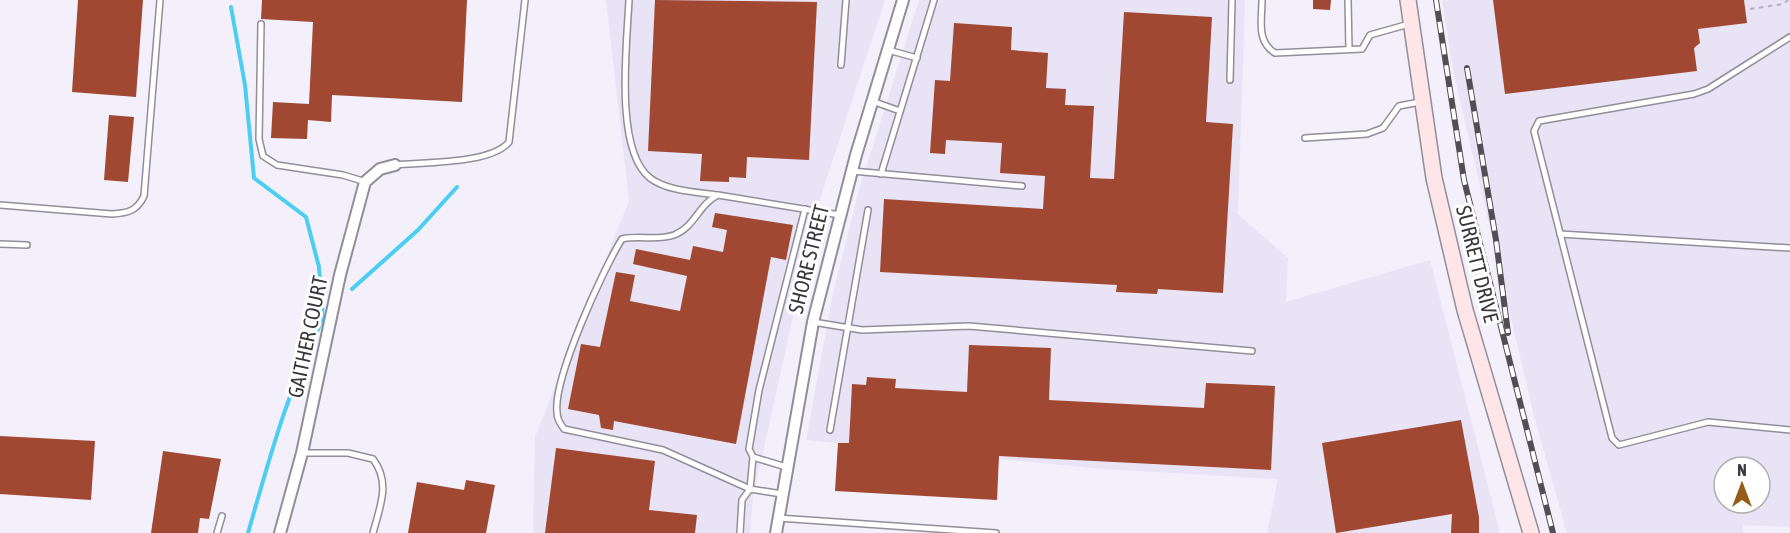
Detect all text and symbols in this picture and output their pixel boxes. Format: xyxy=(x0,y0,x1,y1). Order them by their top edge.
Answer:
street label: SHORE STREET xyxy=(783,202,833,316)
street label: SURRETT DRIVE xyxy=(1452,203,1504,325)
street label: GAITHER COURT xyxy=(282,274,332,400)
north arrow xyxy=(1712,455,1772,515)
text: N xyxy=(1737,461,1747,479)

